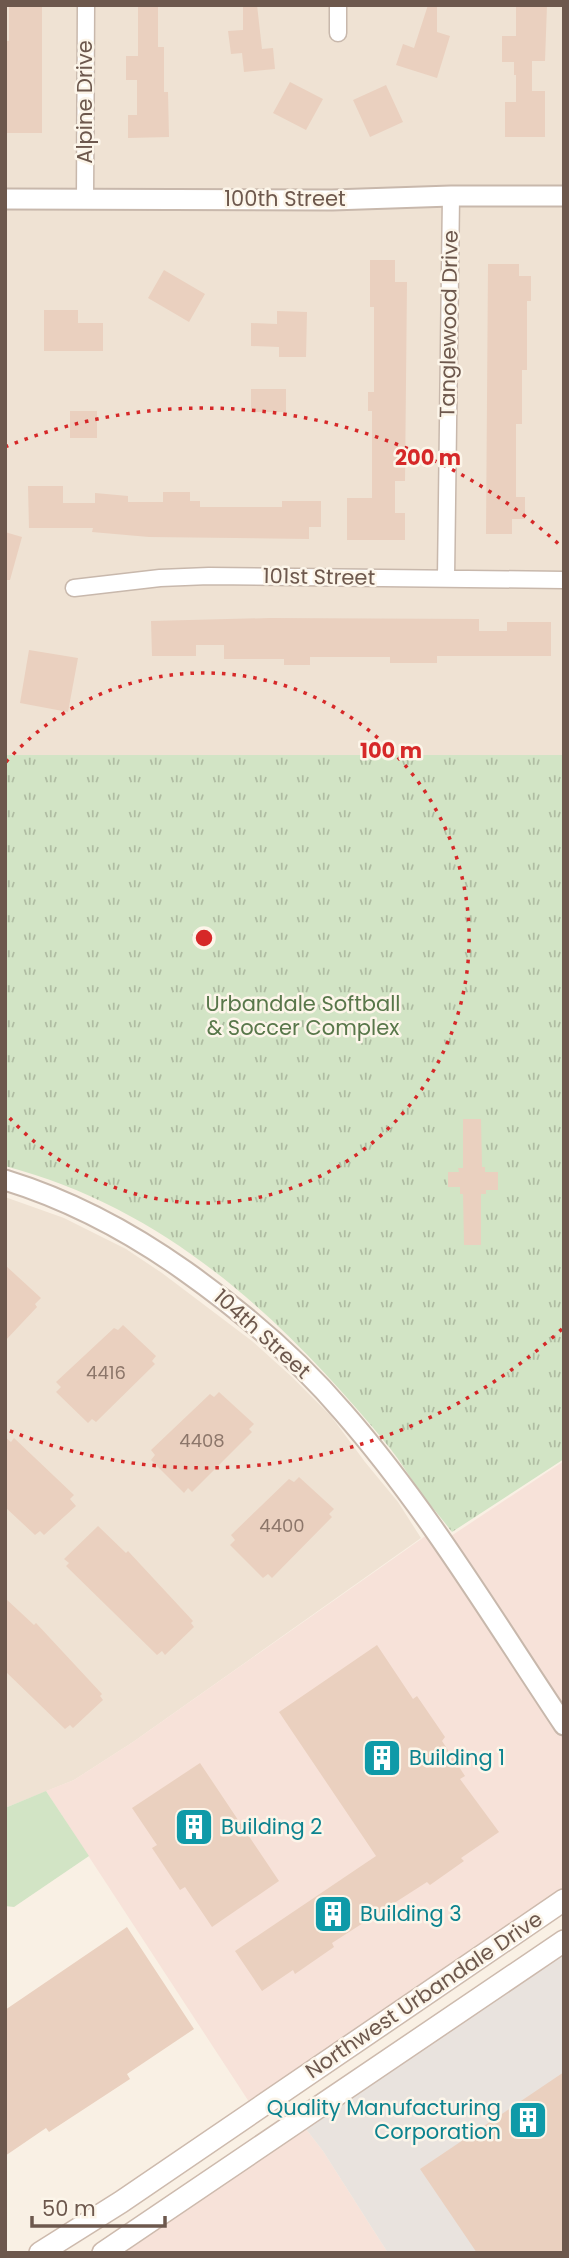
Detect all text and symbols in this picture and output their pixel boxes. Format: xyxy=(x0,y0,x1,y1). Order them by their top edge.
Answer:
street label: Alpine Drive xyxy=(70,40,99,164)
street label: 100th Street xyxy=(224,184,346,213)
street label: Tanglewood Drive xyxy=(432,230,465,418)
text: 200 m xyxy=(395,443,461,472)
street label: 101st Street xyxy=(263,561,375,592)
text: 100 m xyxy=(360,736,422,765)
centre of rings xyxy=(192,926,216,950)
park label: Urbandale Softball & Soccer Complex xyxy=(205,989,401,1042)
street label: 104th Street xyxy=(208,1282,317,1385)
house number: 4416 xyxy=(86,1360,126,1385)
house number: 4408 xyxy=(179,1428,225,1453)
house number: 4400 xyxy=(259,1513,305,1538)
building icon: Building 1 xyxy=(361,1737,403,1779)
place label: Building 1 xyxy=(409,1743,505,1772)
building icon: Building 2 xyxy=(173,1806,215,1848)
place label: Building 2 xyxy=(221,1812,322,1841)
building icon: Building 3 xyxy=(312,1893,354,1935)
place label: Building 3 xyxy=(360,1899,462,1928)
street label: Northwest Urbandale Drive xyxy=(299,1904,548,2085)
place label: Quality Manufacturing Corporation xyxy=(267,2093,501,2146)
building icon: Quality Manufacturing Corporation xyxy=(507,2099,549,2141)
scale bar xyxy=(32,2184,164,2228)
text: 50 m xyxy=(42,2194,96,2223)

